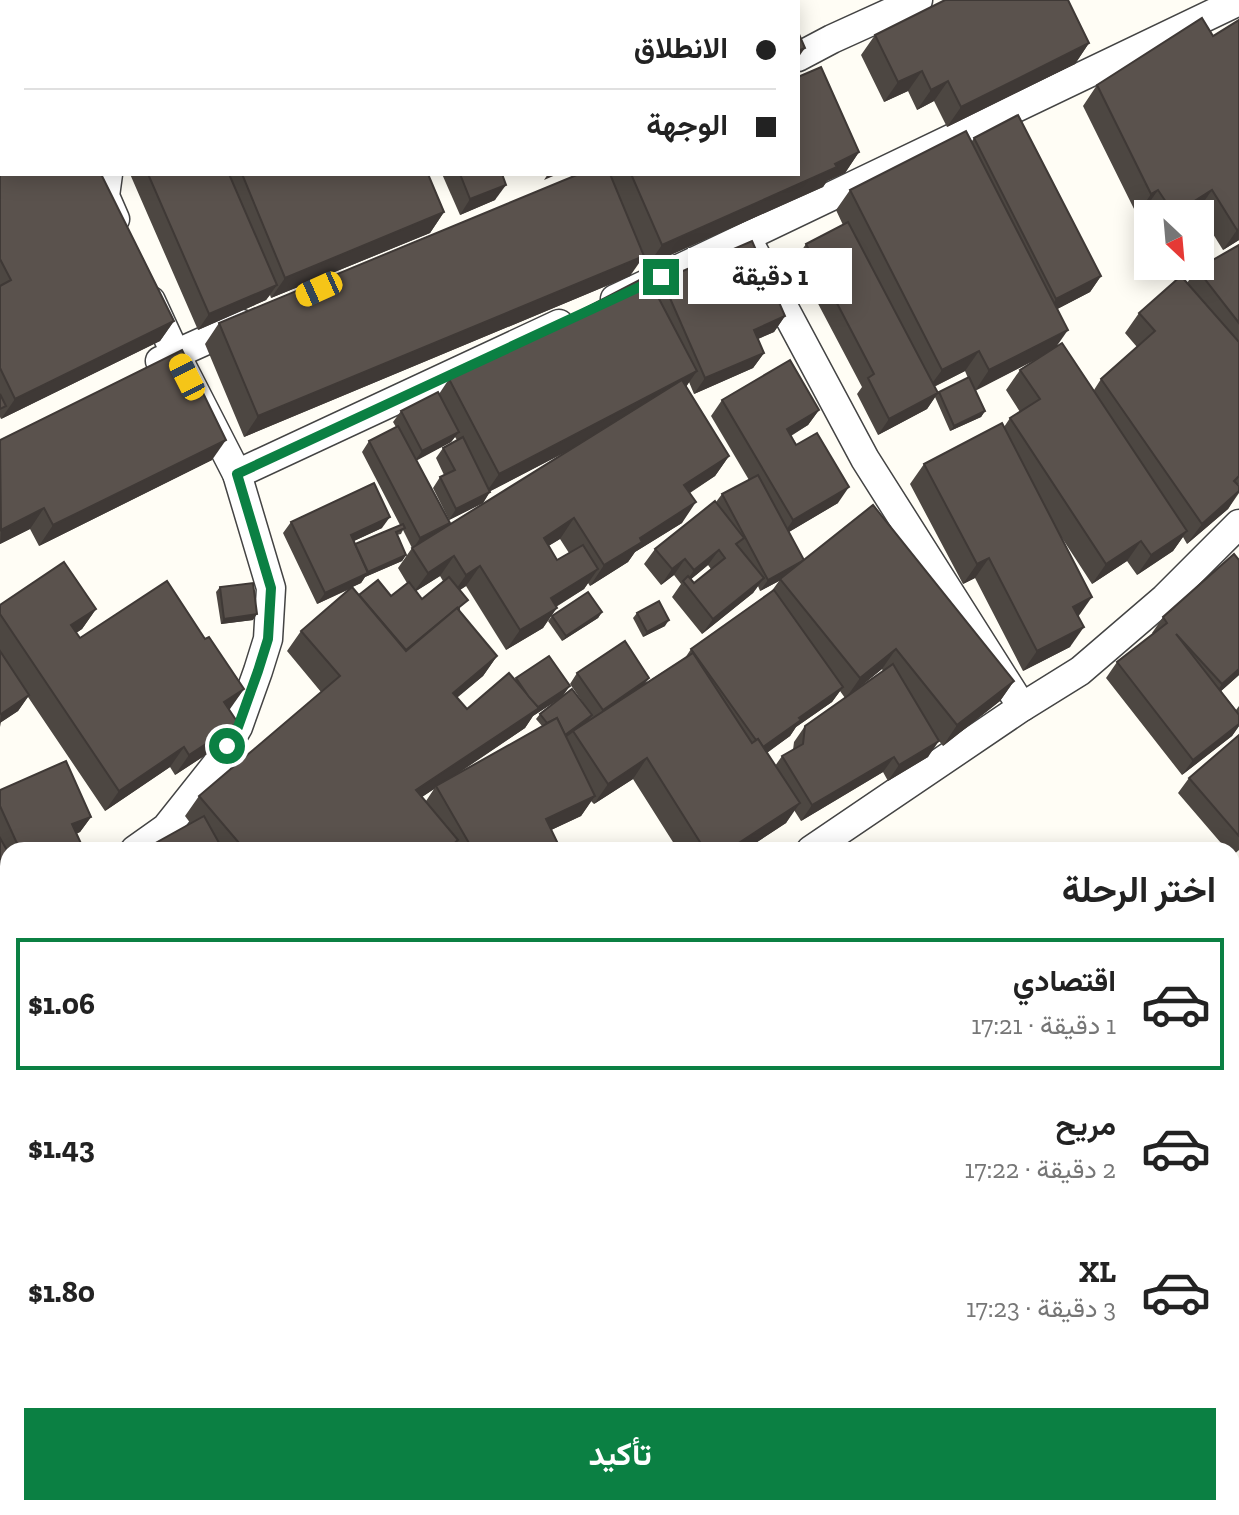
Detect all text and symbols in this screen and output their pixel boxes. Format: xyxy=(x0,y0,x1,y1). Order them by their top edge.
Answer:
text: الانطلاق xyxy=(634,30,728,66)
text: الوجهة xyxy=(646,107,728,143)
north arrow xyxy=(1134,200,1214,280)
map controls xyxy=(1134,200,1214,280)
callout: 1 دقيقة xyxy=(689,249,853,305)
route end xyxy=(643,259,679,295)
text: 1 دقيقة xyxy=(732,260,808,292)
car xyxy=(292,268,346,310)
car xyxy=(165,350,209,404)
route start xyxy=(209,728,245,764)
text: اختر الرحلة xyxy=(1062,868,1216,911)
text: اقتصادي xyxy=(1013,963,1116,999)
icon: car xyxy=(1140,968,1212,1040)
text: $1.06 xyxy=(28,986,95,1022)
text: 1 دقيقة · 17:21 xyxy=(971,1009,1116,1041)
text: مريح xyxy=(1056,1107,1116,1143)
icon: car xyxy=(1140,1112,1212,1184)
text: $1.43 xyxy=(28,1130,95,1166)
text: 2 دقيقة · 17:22 xyxy=(965,1153,1116,1185)
text: XL xyxy=(1079,1254,1116,1290)
icon: car xyxy=(1140,1256,1212,1328)
text: $1.80 xyxy=(28,1274,95,1310)
text: 3 دقيقة · 17:23 xyxy=(966,1292,1116,1324)
button: تأكيد xyxy=(24,1408,1216,1500)

